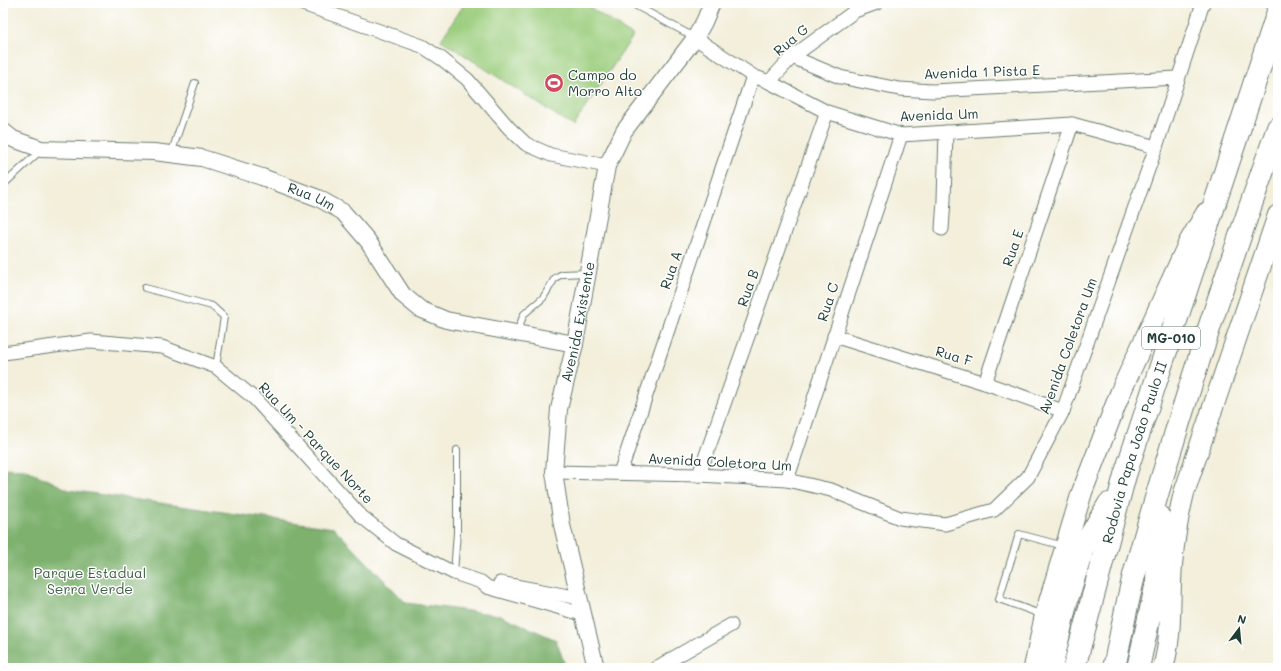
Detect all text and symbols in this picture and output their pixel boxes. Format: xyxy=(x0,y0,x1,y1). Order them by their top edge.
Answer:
street label: Rua G xyxy=(769,19,812,60)
street label: Avenida 1 Pista E xyxy=(924,60,1040,83)
place label: Campo do Morro Alto xyxy=(568,65,642,100)
sports icon: Campo do Morro Alto xyxy=(543,72,565,94)
street label: Avenida Um xyxy=(899,104,979,125)
street label: Rua Um xyxy=(285,177,339,215)
street label: Rua E xyxy=(997,227,1028,269)
street label: Rua A xyxy=(655,248,686,292)
street label: Avenida Existente xyxy=(556,260,599,384)
street label: Rua B xyxy=(732,267,763,309)
street label: Avenida Coletora Um xyxy=(1034,275,1101,417)
street label: Rua C xyxy=(812,280,843,324)
road number: MG-010 xyxy=(1142,327,1200,349)
street label: Rua F xyxy=(933,341,975,370)
street label: Rodovia Papa João Paulo II xyxy=(1097,359,1171,545)
street label: Rua Um - Parque Norte xyxy=(255,378,378,508)
street label: Avenida Coletora Um xyxy=(648,448,793,475)
park label: Parque Estadual Serra Verde xyxy=(34,563,146,598)
north arrow xyxy=(1219,609,1259,649)
text: N xyxy=(1236,611,1248,627)

